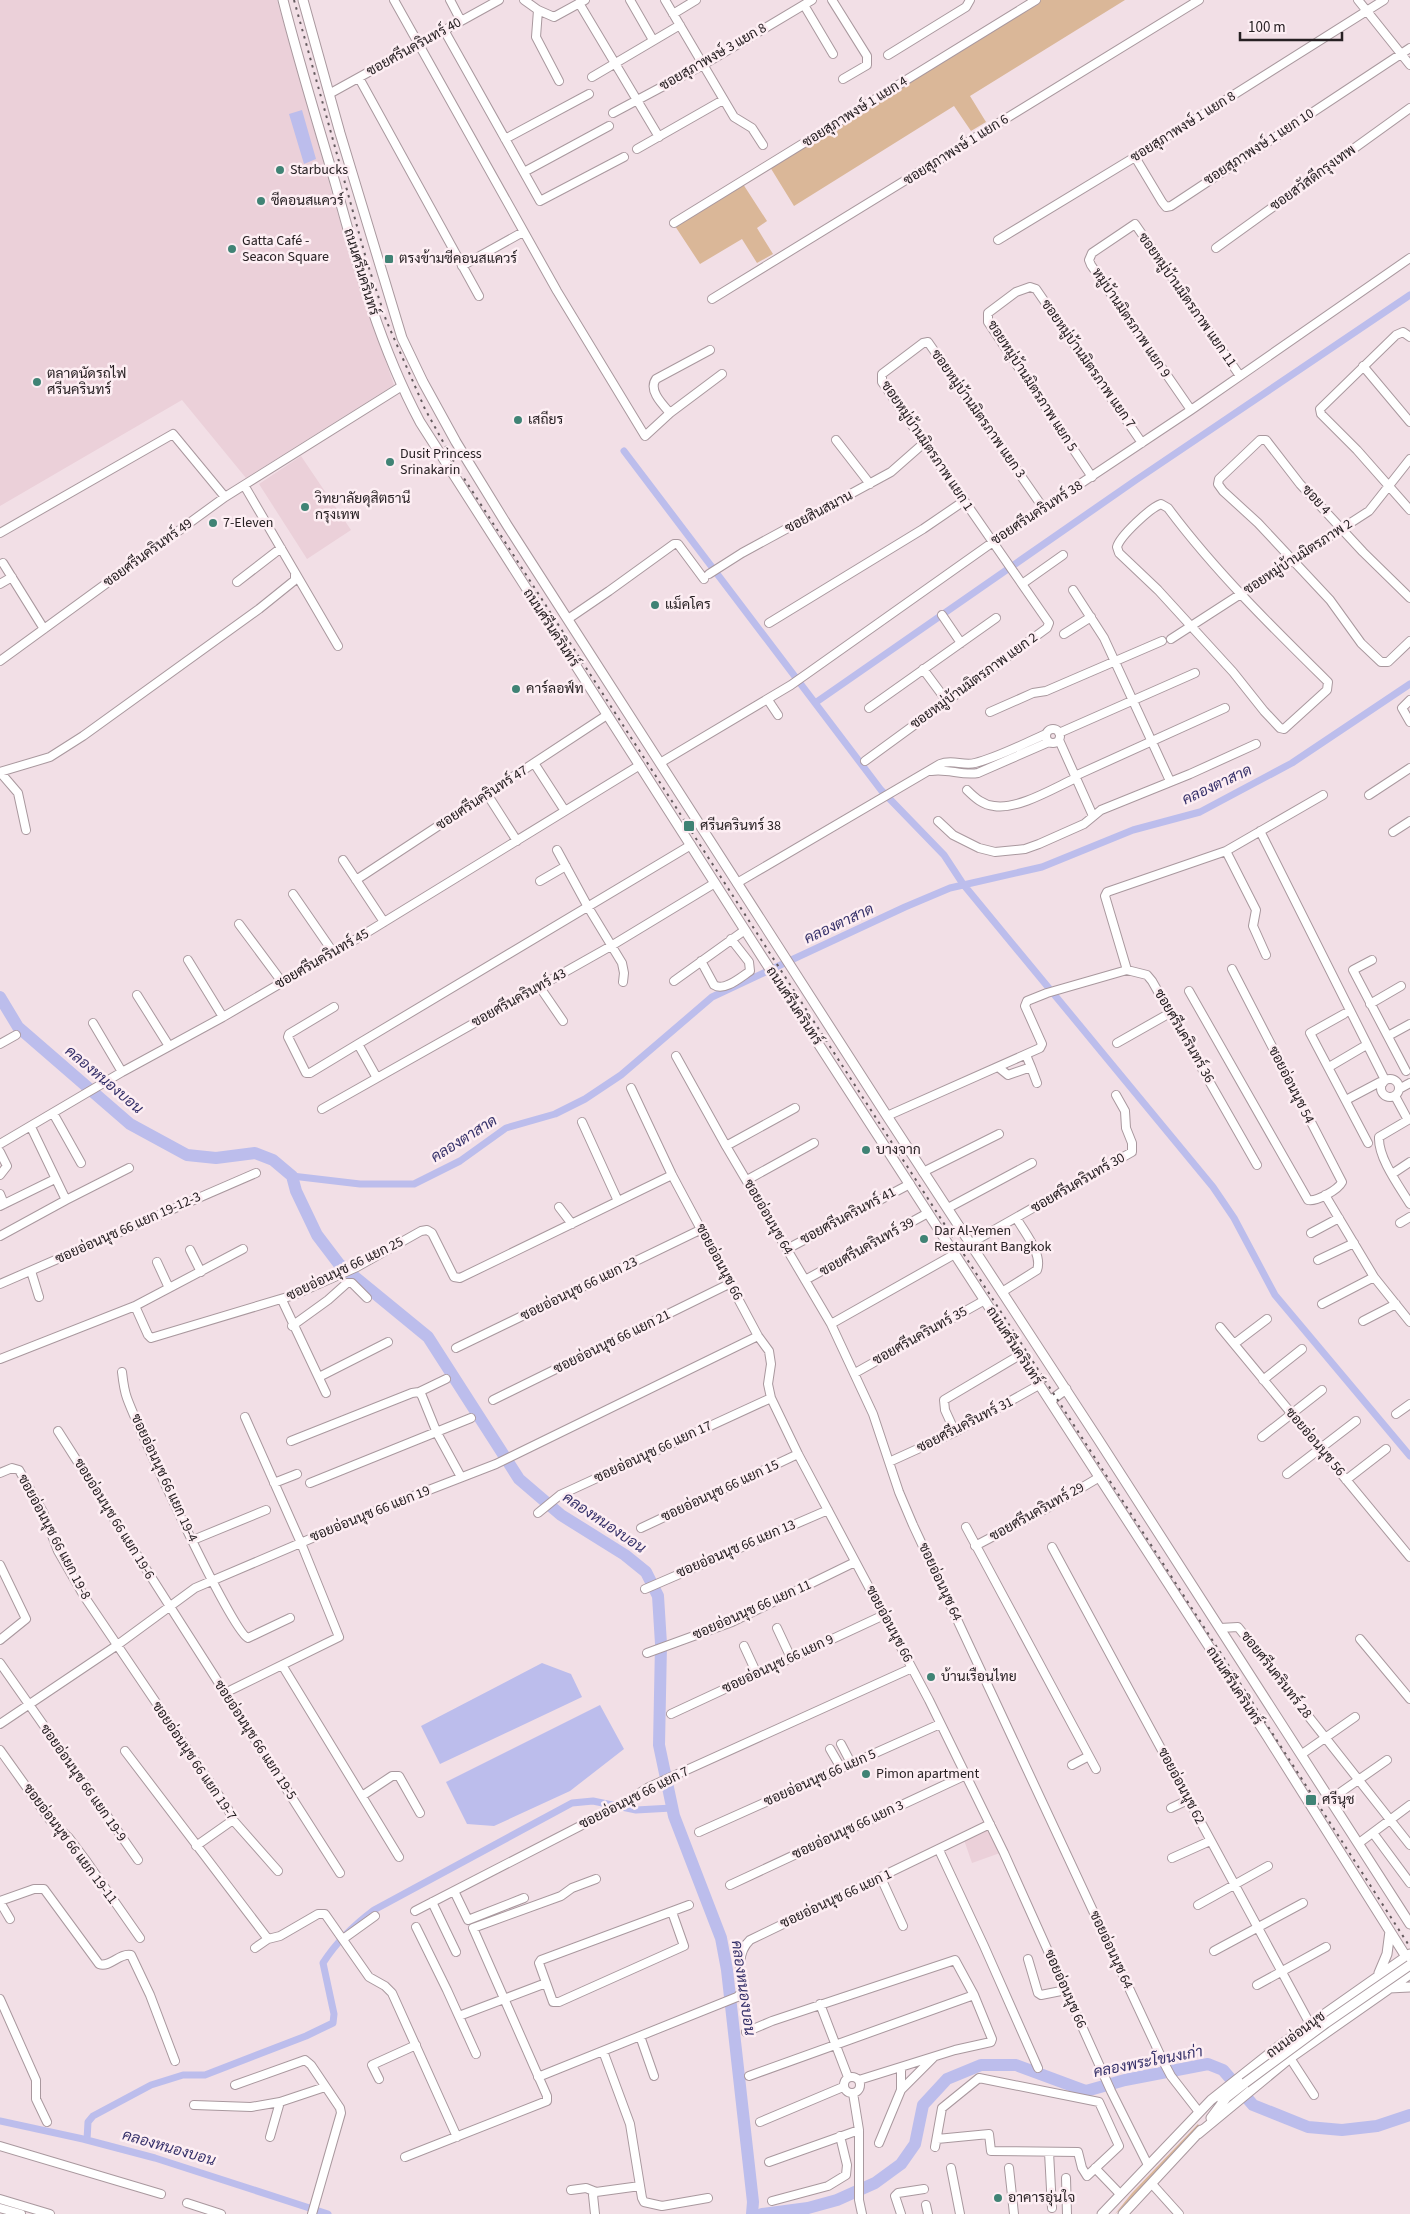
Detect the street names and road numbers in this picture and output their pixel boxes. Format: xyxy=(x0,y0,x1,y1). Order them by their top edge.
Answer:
street label: ซอยศรีนครินทร์ 40 xyxy=(363,13,465,81)
street label: ซอยสุภาพงษ์ 3 แยก 8 xyxy=(656,18,770,96)
street label: ซอยสุภาพงษ์ 1 แยก 4 xyxy=(798,71,912,152)
street label: ซอยสุภาพงษ์ 1 แยก 8 xyxy=(1126,86,1240,167)
street label: ซอยสุภาพงษ์ 1 แยก 10 xyxy=(1200,104,1318,190)
street label: ซอยสุภาพงษ์ 1 แยก 6 xyxy=(899,109,1013,190)
street label: ซอยสวัสดีกรุงเทพ xyxy=(1266,140,1360,216)
street label: ถนนศรีนครินทร์ xyxy=(338,226,384,318)
street label: ซอยหมู่บ้านมิตรภาพ แยก 11 xyxy=(1133,229,1241,371)
street label: หมู่บ้านมิตรภาพ แยก 9 xyxy=(1087,264,1175,382)
street label: ซอยหมู่บ้านมิตรภาพ แยก 7 xyxy=(1036,296,1140,433)
street label: ซอยหมู่บ้านมิตรภาพ แยก 5 xyxy=(982,316,1082,456)
street label: ซอยหมู่บ้านมิตรภาพ แยก 3 xyxy=(926,346,1030,483)
street label: ซอยหมู่บ้านมิตรภาพ แยก 1 xyxy=(876,377,978,515)
street label: ซอยศรีนครินทร์ 38 xyxy=(987,476,1087,550)
street label: ซอย 4 xyxy=(1297,481,1335,520)
street label: ซอยสินสมาน xyxy=(781,486,857,538)
street label: ซอยศรีนครินทร์ 49 xyxy=(99,514,197,592)
street label: ซอยหมู่บ้านมิตรภาพ 2 xyxy=(1240,514,1356,600)
street label: ถนนศรีนครินทร์ xyxy=(518,585,584,671)
street label: ซอยหมู่บ้านมิตรภาพ แยก 2 xyxy=(906,628,1042,734)
street label: ซอยศรีนครินทร์ 47 xyxy=(432,761,532,835)
street label: ซอยศรีนครินทร์ 45 xyxy=(271,924,373,994)
street label: ถนนศรีนครินทร์ xyxy=(761,963,827,1049)
street label: ซอยศรีนครินทร์ 43 xyxy=(468,964,570,1032)
street label: ซอยศรีนครินทร์ 36 xyxy=(1149,985,1219,1087)
street label: ซอยอ่อนนุช 54 xyxy=(1263,1043,1319,1127)
street label: ซอยศรีนครินทร์ 30 xyxy=(1027,1148,1129,1218)
street label: ซอยอ่อนนุช 64 xyxy=(738,1175,798,1259)
street label: ซอยศรีนครินทร์ 41 xyxy=(797,1182,899,1250)
street label: ซอยอ่อนนุช 66 แยก 19-12-3 xyxy=(52,1187,204,1269)
street label: ซอยศรีนครินทร์ 39 xyxy=(816,1213,918,1281)
street label: ซอยอ่อนนุช 66 xyxy=(690,1220,748,1304)
street label: ซอยอ่อนนุช 66 แยก 25 xyxy=(283,1232,407,1306)
street label: ซอยอ่อนนุช 66 แยก 23 xyxy=(517,1252,641,1326)
street label: ซอยศรีนครินทร์ 35 xyxy=(869,1302,971,1370)
street label: ถนนศรีนครินทร์ xyxy=(981,1303,1047,1389)
street label: ซอยอ่อนนุช 66 แยก 21 xyxy=(550,1305,674,1379)
street label: ซอยศรีนครินทร์ 31 xyxy=(913,1392,1017,1458)
street label: ซอยอ่อนนุช 56 xyxy=(1280,1403,1350,1481)
street label: ซอยอ่อนนุช 66 แยก 19-4 xyxy=(125,1411,203,1545)
street label: ซอยอ่อนนุช 66 แยก 17 xyxy=(591,1416,715,1488)
street label: ซอยอ่อนนุช 66 แยก 19-6 xyxy=(69,1455,159,1583)
street label: ซอยอ่อนนุช 66 แยก 15 xyxy=(658,1455,782,1527)
street label: ซอยอ่อนนุช 66 แยก 19-8 xyxy=(12,1471,96,1603)
street label: ซอยศรีนครินทร์ 29 xyxy=(986,1478,1088,1546)
street label: ซอยอ่อนนุช 66 แยก 19 xyxy=(307,1481,433,1547)
street label: ซอยอ่อนนุช 66 แยก 13 xyxy=(673,1515,799,1583)
street label: ซอยอ่อนนุช 64 xyxy=(913,1540,967,1624)
street label: ซอยอ่อนนุช 66 แยก 11 xyxy=(689,1575,815,1645)
street label: ซอยอ่อนนุช 66 xyxy=(860,1582,918,1666)
street label: ซอยศรีนครินทร์ 28 xyxy=(1236,1627,1316,1723)
street label: ซอยอ่อนนุช 66 แยก 9 xyxy=(719,1629,837,1699)
street label: ถนนศรีนครินทร์ xyxy=(1201,1643,1267,1729)
street label: ซอยอ่อนนุช 66 แยก 19-5 xyxy=(209,1676,301,1804)
street label: ซอยอ่อนนุช 66 แยก 19-7 xyxy=(147,1698,241,1824)
street label: ซอยอ่อนนุช 66 แยก 19-9 xyxy=(35,1720,131,1846)
street label: ซอยอ่อนนุช 66 แยก 5 xyxy=(761,1744,879,1812)
street label: ซอยอ่อนนุช 62 xyxy=(1152,1744,1210,1828)
street label: ซอยอ่อนนุช 66 แยก 7 xyxy=(576,1762,693,1834)
street label: ซอยอ่อนนุช 66 แยก 19-11 xyxy=(18,1780,122,1908)
street label: ซอยอ่อนนุช 66 แยก 3 xyxy=(789,1795,907,1865)
street label: ซอยอ่อนนุช 66 แยก 1 xyxy=(777,1864,895,1934)
street label: ซอยอ่อนนุช 64 xyxy=(1084,1908,1138,1992)
street label: ซอยอ่อนนุช 66 xyxy=(1039,1946,1091,2032)
street label: ถนนอ่อนนุช xyxy=(1262,2007,1330,2063)

